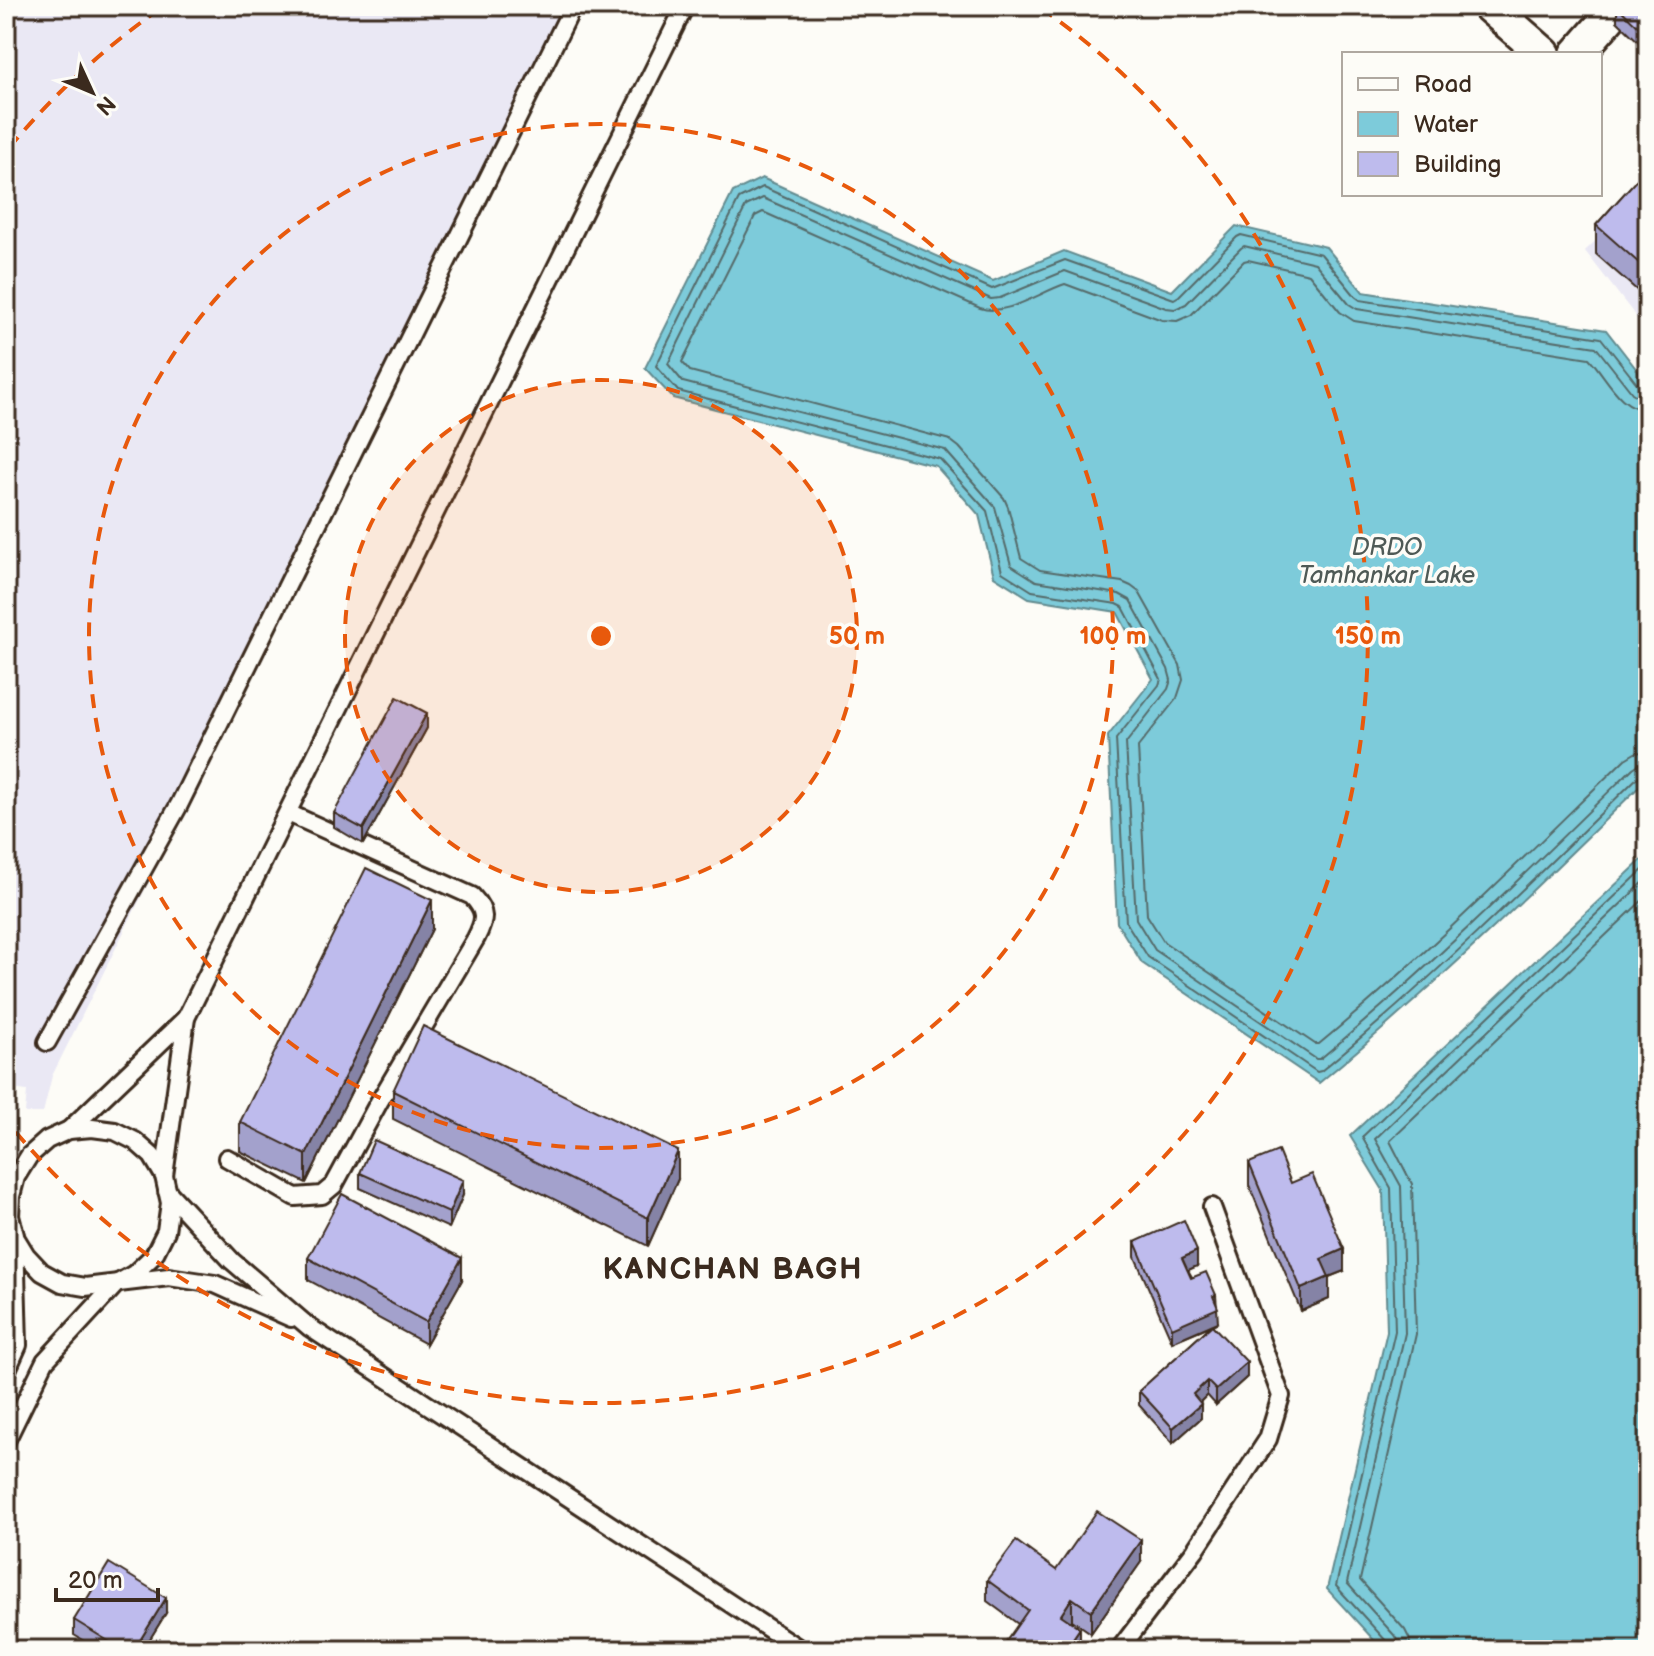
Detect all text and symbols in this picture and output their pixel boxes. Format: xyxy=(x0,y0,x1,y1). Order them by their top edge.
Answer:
north arrow xyxy=(52,52,132,132)
legend xyxy=(1342,52,1602,196)
text: Road xyxy=(1414,70,1472,99)
text: N xyxy=(90,90,121,120)
text: Water xyxy=(1414,110,1478,139)
text: Building xyxy=(1414,150,1501,179)
water label: DRDO Tamhankar Lake xyxy=(1299,533,1475,590)
centre of rings xyxy=(587,622,615,650)
text: 50 m xyxy=(829,622,885,651)
text: 100 m xyxy=(1080,622,1146,651)
text: 150 m xyxy=(1335,622,1401,651)
district label: KANCHAN BAGH xyxy=(602,1252,864,1288)
scale bar xyxy=(56,1552,158,1602)
text: 20 m xyxy=(68,1566,123,1595)

